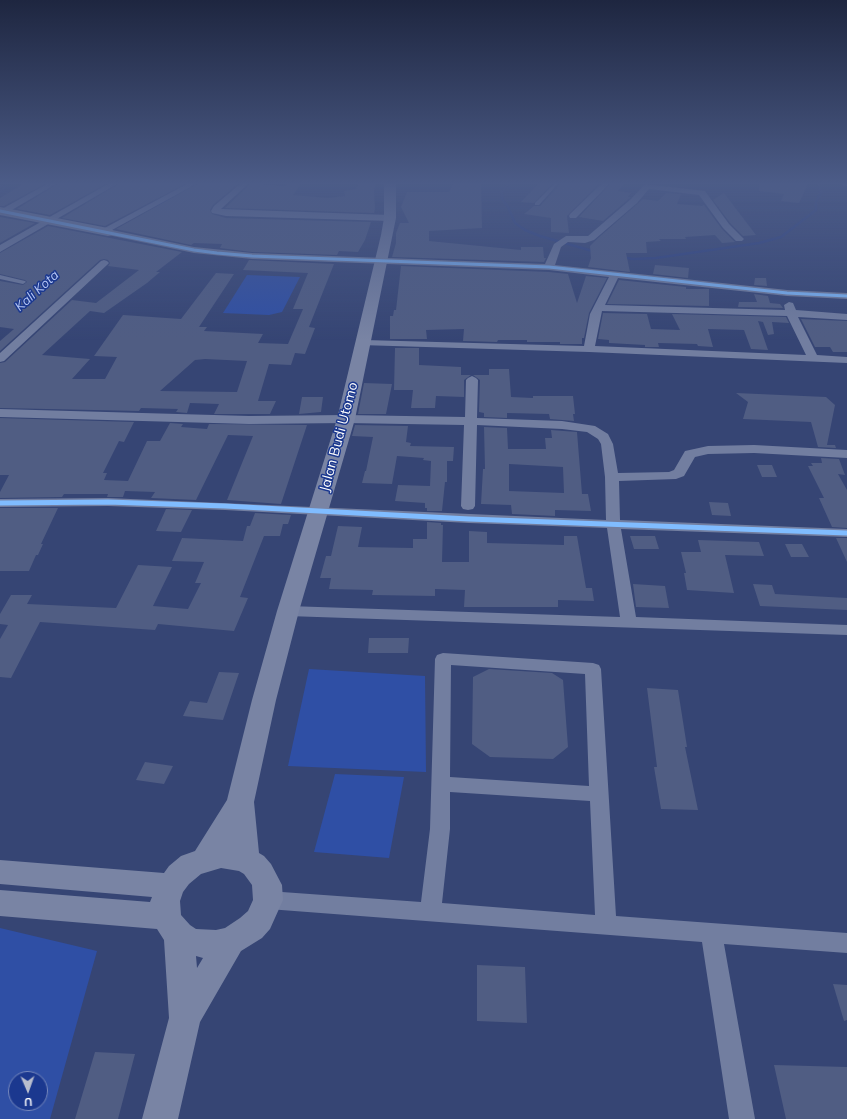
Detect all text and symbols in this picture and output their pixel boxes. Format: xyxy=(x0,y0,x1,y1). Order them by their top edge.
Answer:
water label: Kali Kota xyxy=(12,267,62,315)
street label: Jalan Budi Utomo xyxy=(316,380,362,494)
north arrow xyxy=(8,1071,48,1111)
text: U xyxy=(24,1095,33,1109)

